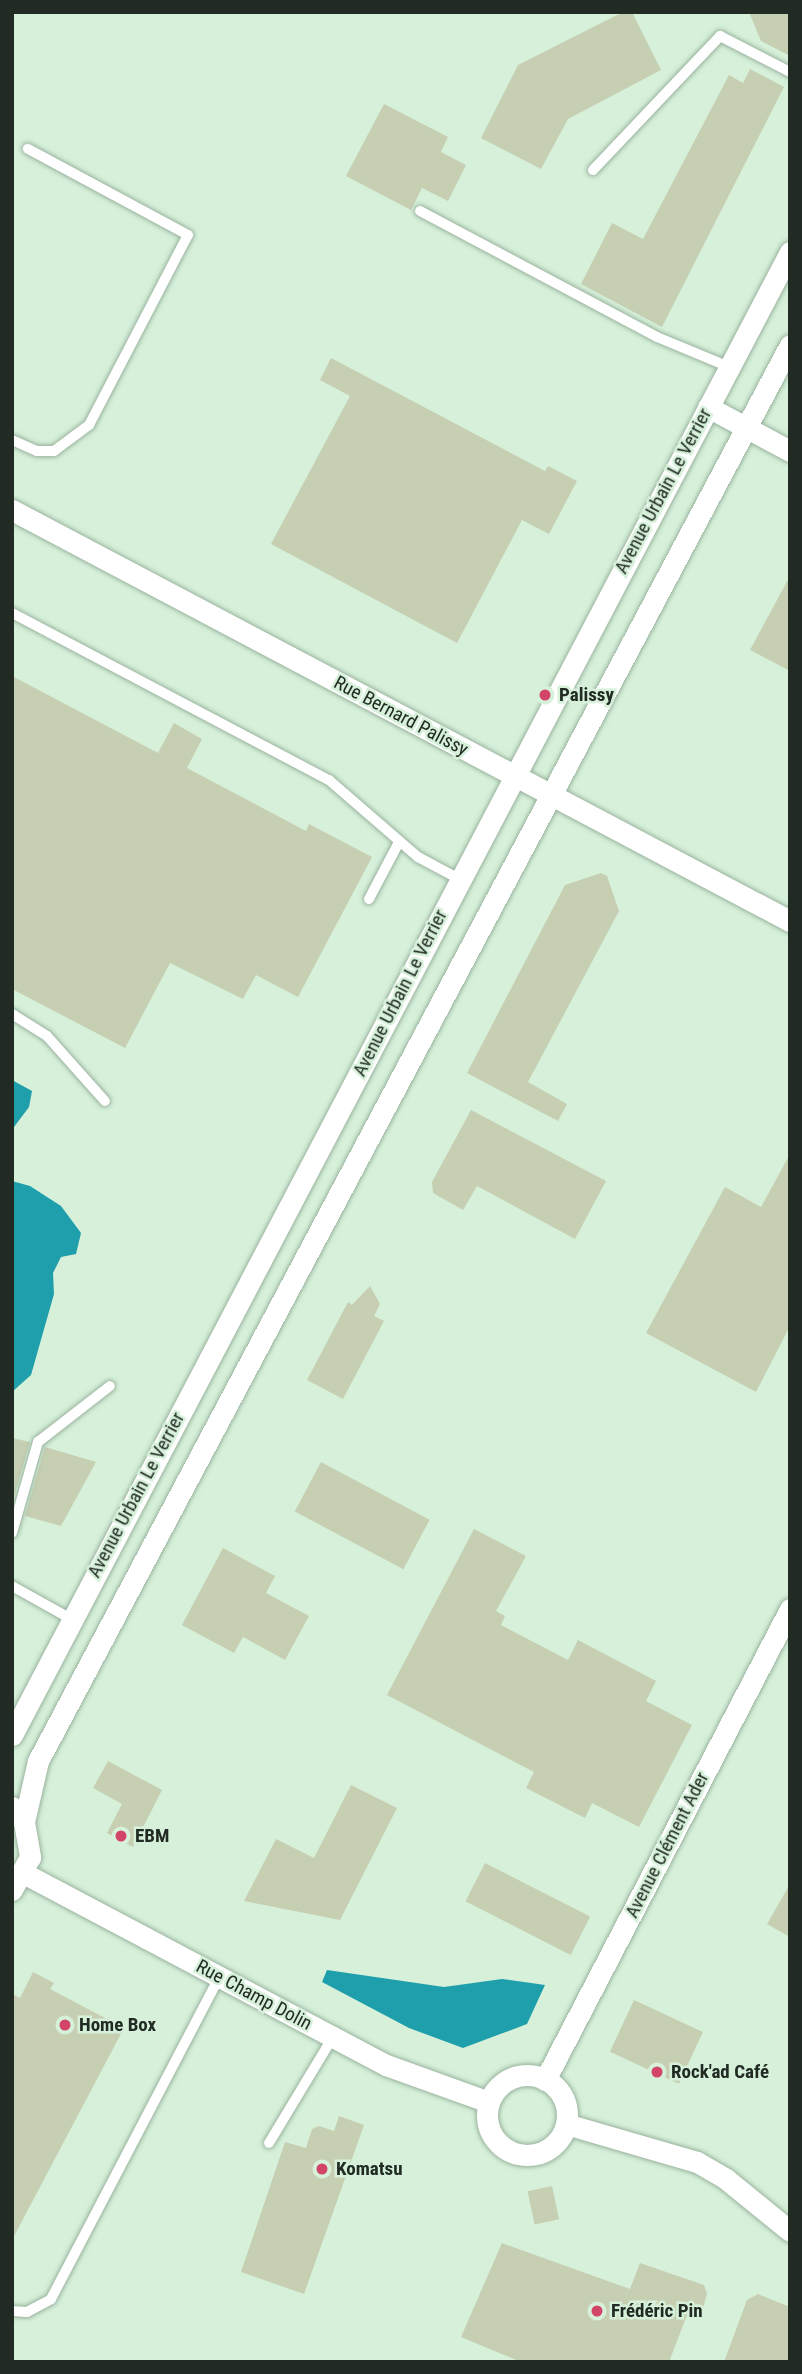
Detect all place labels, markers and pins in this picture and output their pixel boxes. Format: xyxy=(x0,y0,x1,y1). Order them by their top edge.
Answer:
place label: Palissy xyxy=(559,684,614,706)
marker: Palissy xyxy=(537,687,553,703)
place label: EBM xyxy=(135,1825,169,1847)
marker: EBM xyxy=(113,1828,129,1844)
place label: Home Box xyxy=(79,2014,156,2036)
marker: Home Box xyxy=(57,2017,73,2033)
place label: Rock'ad Café xyxy=(671,2061,769,2083)
marker: Rock'ad Café xyxy=(649,2064,665,2080)
place label: Komatsu xyxy=(336,2158,403,2180)
marker: Komatsu xyxy=(314,2161,330,2177)
place label: Frédéric Pin xyxy=(611,2300,703,2322)
marker: Frédéric Pin xyxy=(589,2303,605,2319)

